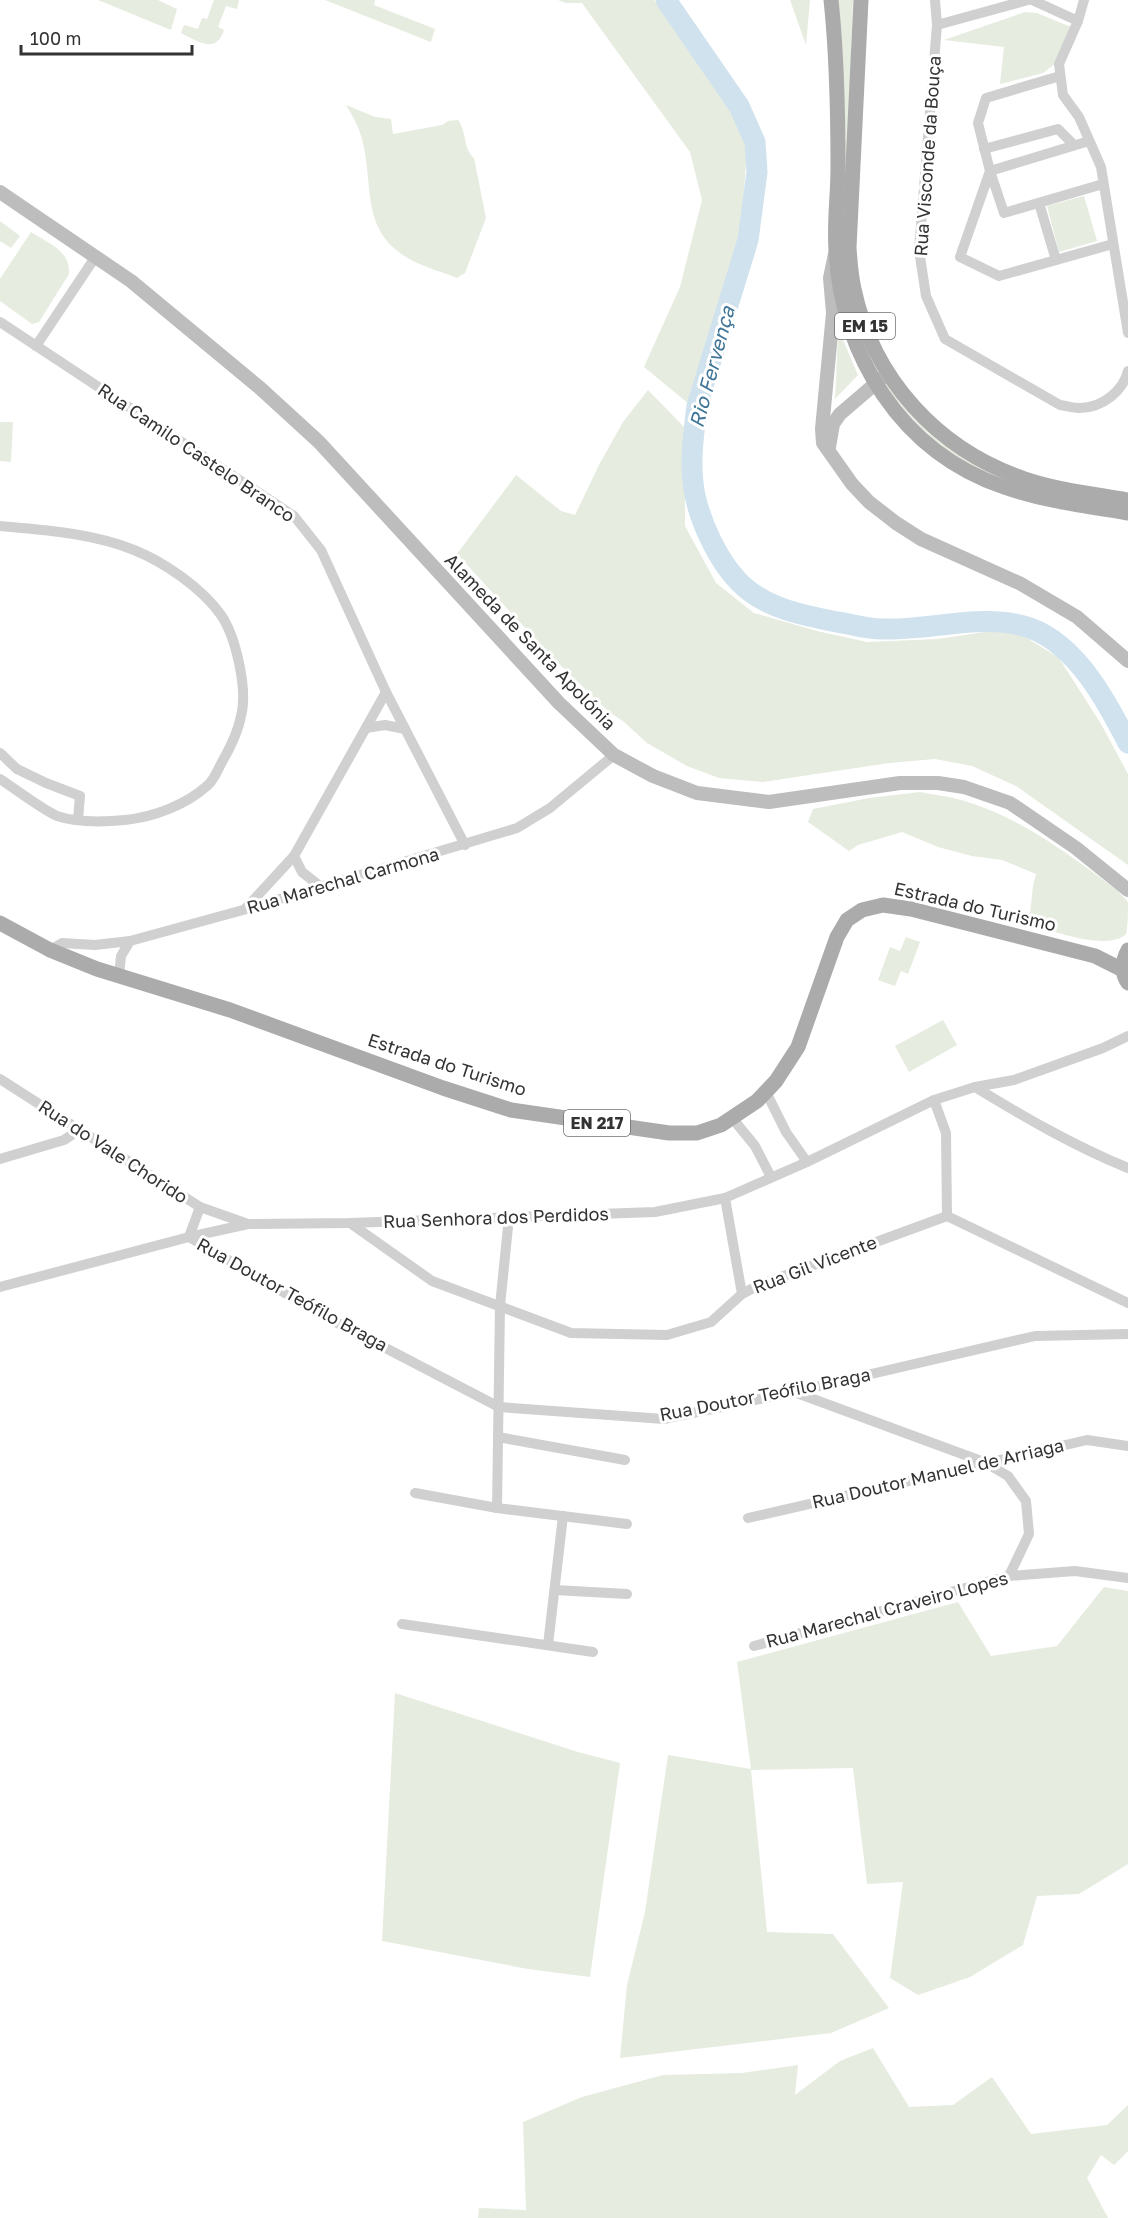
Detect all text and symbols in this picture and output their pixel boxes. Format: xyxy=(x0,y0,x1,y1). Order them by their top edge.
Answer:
scale bar xyxy=(21,18,192,56)
text: 100 m xyxy=(30,27,81,49)
street label: Rua Visconde da Bouça xyxy=(909,55,945,257)
water label: Rio Fervença xyxy=(683,303,740,430)
road number: EM 15 xyxy=(835,313,895,339)
street label: Rua Camilo Castelo Branco xyxy=(94,378,299,526)
street label: Alameda de Santa Apolónia xyxy=(441,549,621,734)
street label: Rua Marechal Carmona xyxy=(244,842,441,918)
street label: Estrada do Turismo xyxy=(892,877,1058,935)
street label: Estrada do Turismo xyxy=(365,1028,529,1100)
street label: Rua do Vale Chorido xyxy=(35,1095,192,1208)
road number: EN 217 xyxy=(564,1110,630,1136)
street label: Rua Senhora dos Perdidos xyxy=(383,1202,609,1232)
street label: Rua Gil Vicente xyxy=(750,1230,880,1298)
street label: Rua Doutor Teófilo Braga xyxy=(193,1233,392,1356)
street label: Rua Doutor Teófilo Braga xyxy=(657,1363,872,1425)
street label: Rua Doutor Manuel de Arriaga xyxy=(810,1433,1066,1513)
street label: Rua Marechal Craveiro Lopes xyxy=(763,1566,1010,1652)

